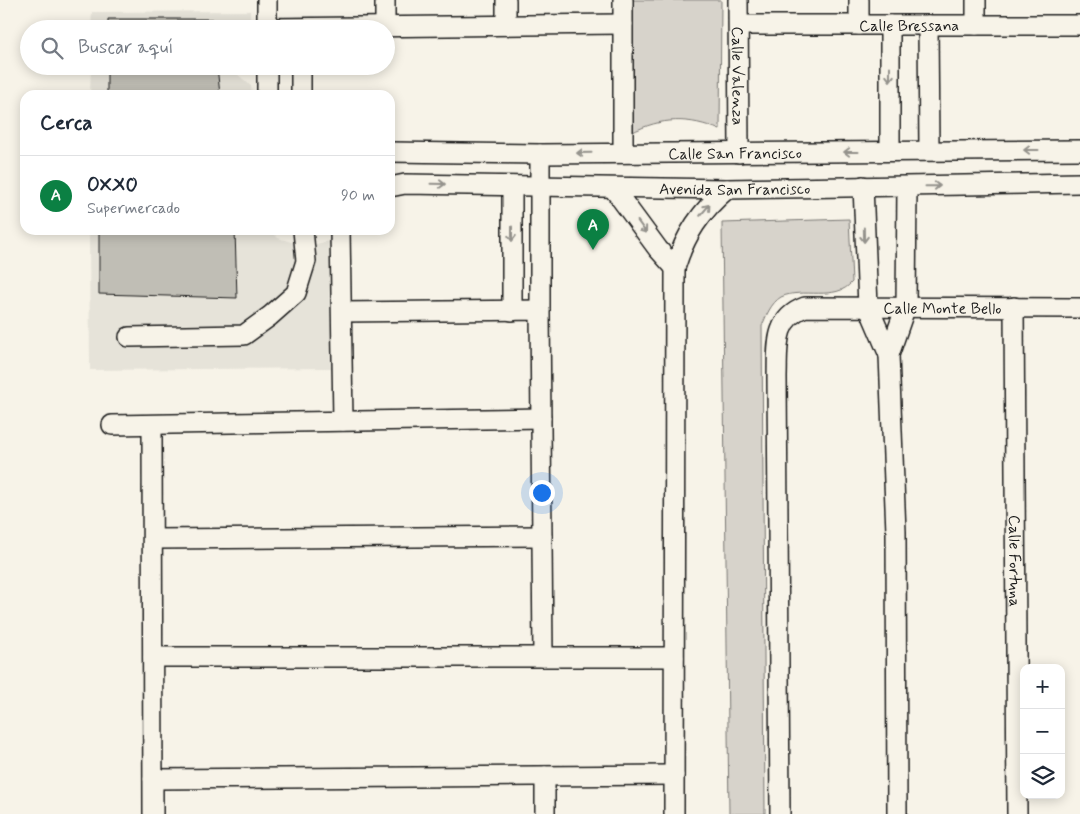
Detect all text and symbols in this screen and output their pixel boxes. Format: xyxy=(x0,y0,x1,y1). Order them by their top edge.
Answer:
street label: Calle Bressana xyxy=(859,16,959,37)
search box xyxy=(20,20,395,75)
street label: Calle Valenza xyxy=(726,27,748,126)
icon: search xyxy=(38,34,66,62)
text: Buscar aquí xyxy=(78,35,173,60)
one-way arrow xyxy=(885,66,895,82)
text: Cerca xyxy=(40,109,93,137)
street label: Calle San Francisco xyxy=(668,143,802,165)
one-way arrow xyxy=(1024,145,1040,155)
one-way arrow xyxy=(844,147,860,157)
one-way arrow xyxy=(576,148,592,158)
text: OXXO xyxy=(87,173,138,198)
one-way arrow xyxy=(430,179,446,189)
street label: Avenida San Francisco xyxy=(659,179,810,201)
one-way arrow xyxy=(925,182,941,191)
text: A xyxy=(51,185,61,206)
text: 90 m xyxy=(341,185,375,206)
text: Supermercado xyxy=(87,198,180,219)
one-way arrow xyxy=(699,204,710,217)
pin: A xyxy=(577,209,609,250)
one-way arrow xyxy=(637,220,647,234)
one-way arrow xyxy=(507,226,517,242)
one-way arrow xyxy=(860,226,869,242)
street label: Calle Monte Bello xyxy=(883,298,1001,320)
your location xyxy=(529,480,555,506)
street label: Calle Fortuna xyxy=(1003,515,1025,607)
map controls xyxy=(1020,664,1065,799)
button: + xyxy=(1020,664,1065,709)
button: − xyxy=(1020,709,1065,754)
button: layers xyxy=(1020,754,1065,799)

